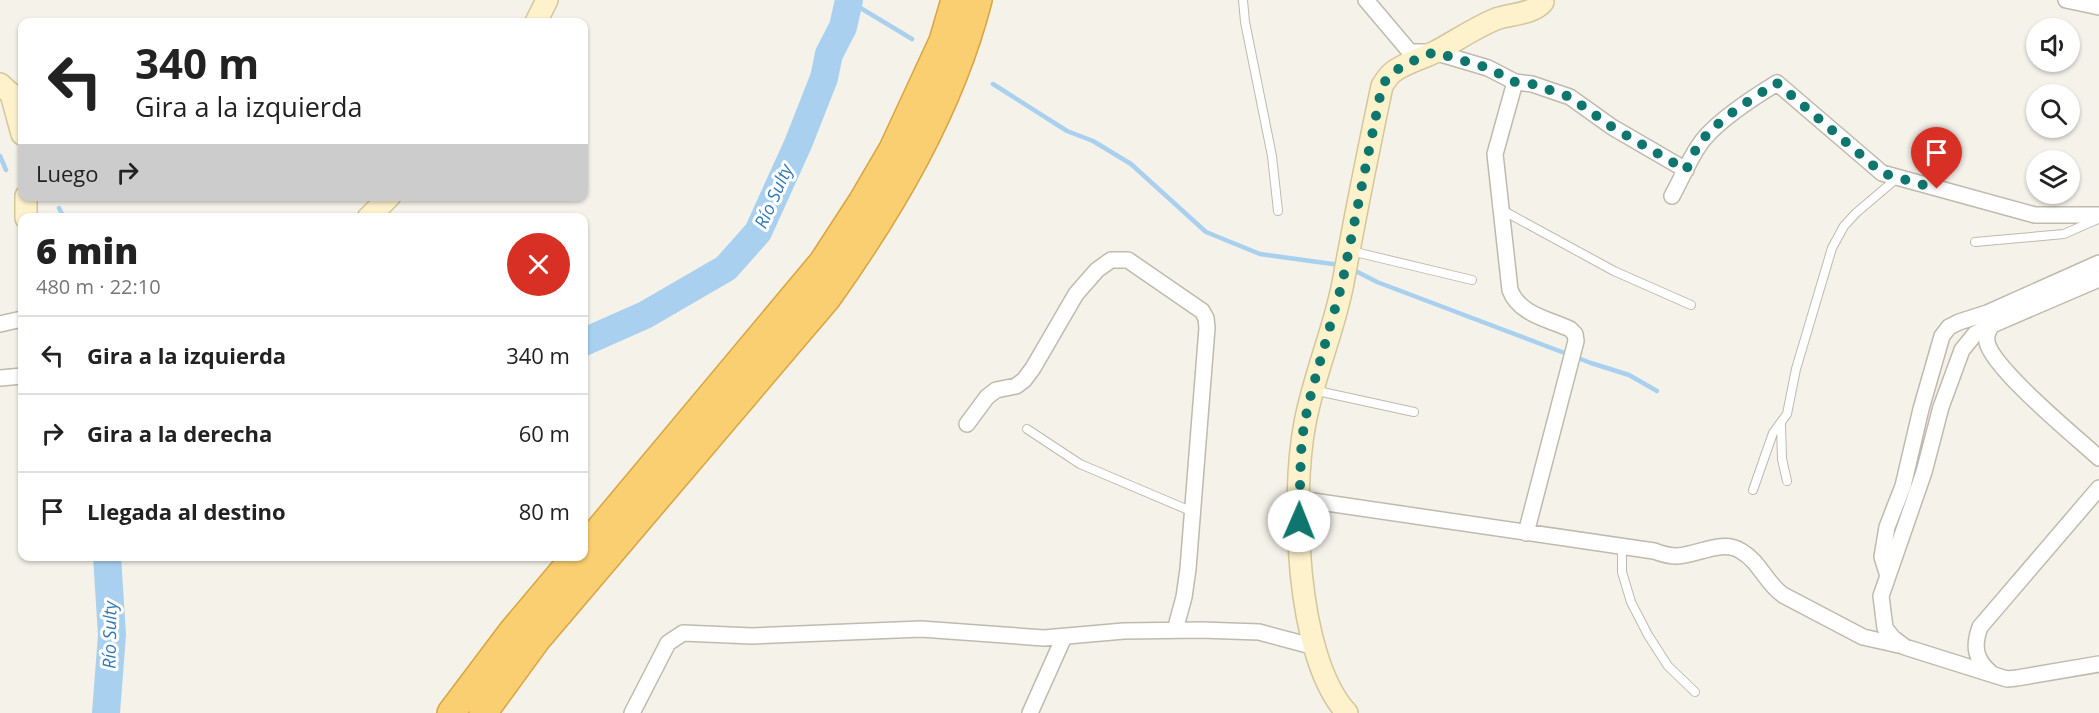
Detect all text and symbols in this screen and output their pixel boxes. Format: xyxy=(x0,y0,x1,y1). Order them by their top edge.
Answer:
map controls xyxy=(2026,18,2080,204)
button: sound xyxy=(2026,18,2080,72)
text: 340 m xyxy=(135,34,259,91)
icon: left xyxy=(36,42,114,120)
button: search xyxy=(2026,84,2080,138)
text: Gira a la izquierda xyxy=(135,88,362,125)
pin xyxy=(1911,127,1962,189)
icon: arrive xyxy=(1920,136,1953,169)
button: layers xyxy=(2026,150,2080,204)
icon: right xyxy=(111,156,144,189)
text: Luego xyxy=(36,158,99,188)
water label: Río Sulty xyxy=(748,159,798,232)
text: 6 min xyxy=(36,226,138,275)
button: close xyxy=(507,233,570,296)
text: 480 m · 22:10 xyxy=(36,273,161,300)
icon: left xyxy=(36,339,69,372)
text: Gira a la izquierda xyxy=(87,340,286,370)
text: 340 m xyxy=(506,340,570,370)
icon: right xyxy=(36,417,69,450)
text: Gira a la derecha xyxy=(87,418,272,448)
text: 60 m xyxy=(519,418,570,448)
position arrow xyxy=(1267,489,1331,553)
icon: arrive xyxy=(36,495,69,528)
text: Llegada al destino xyxy=(87,496,286,526)
text: 80 m xyxy=(519,496,570,526)
water label: Río Sulty xyxy=(96,599,122,669)

